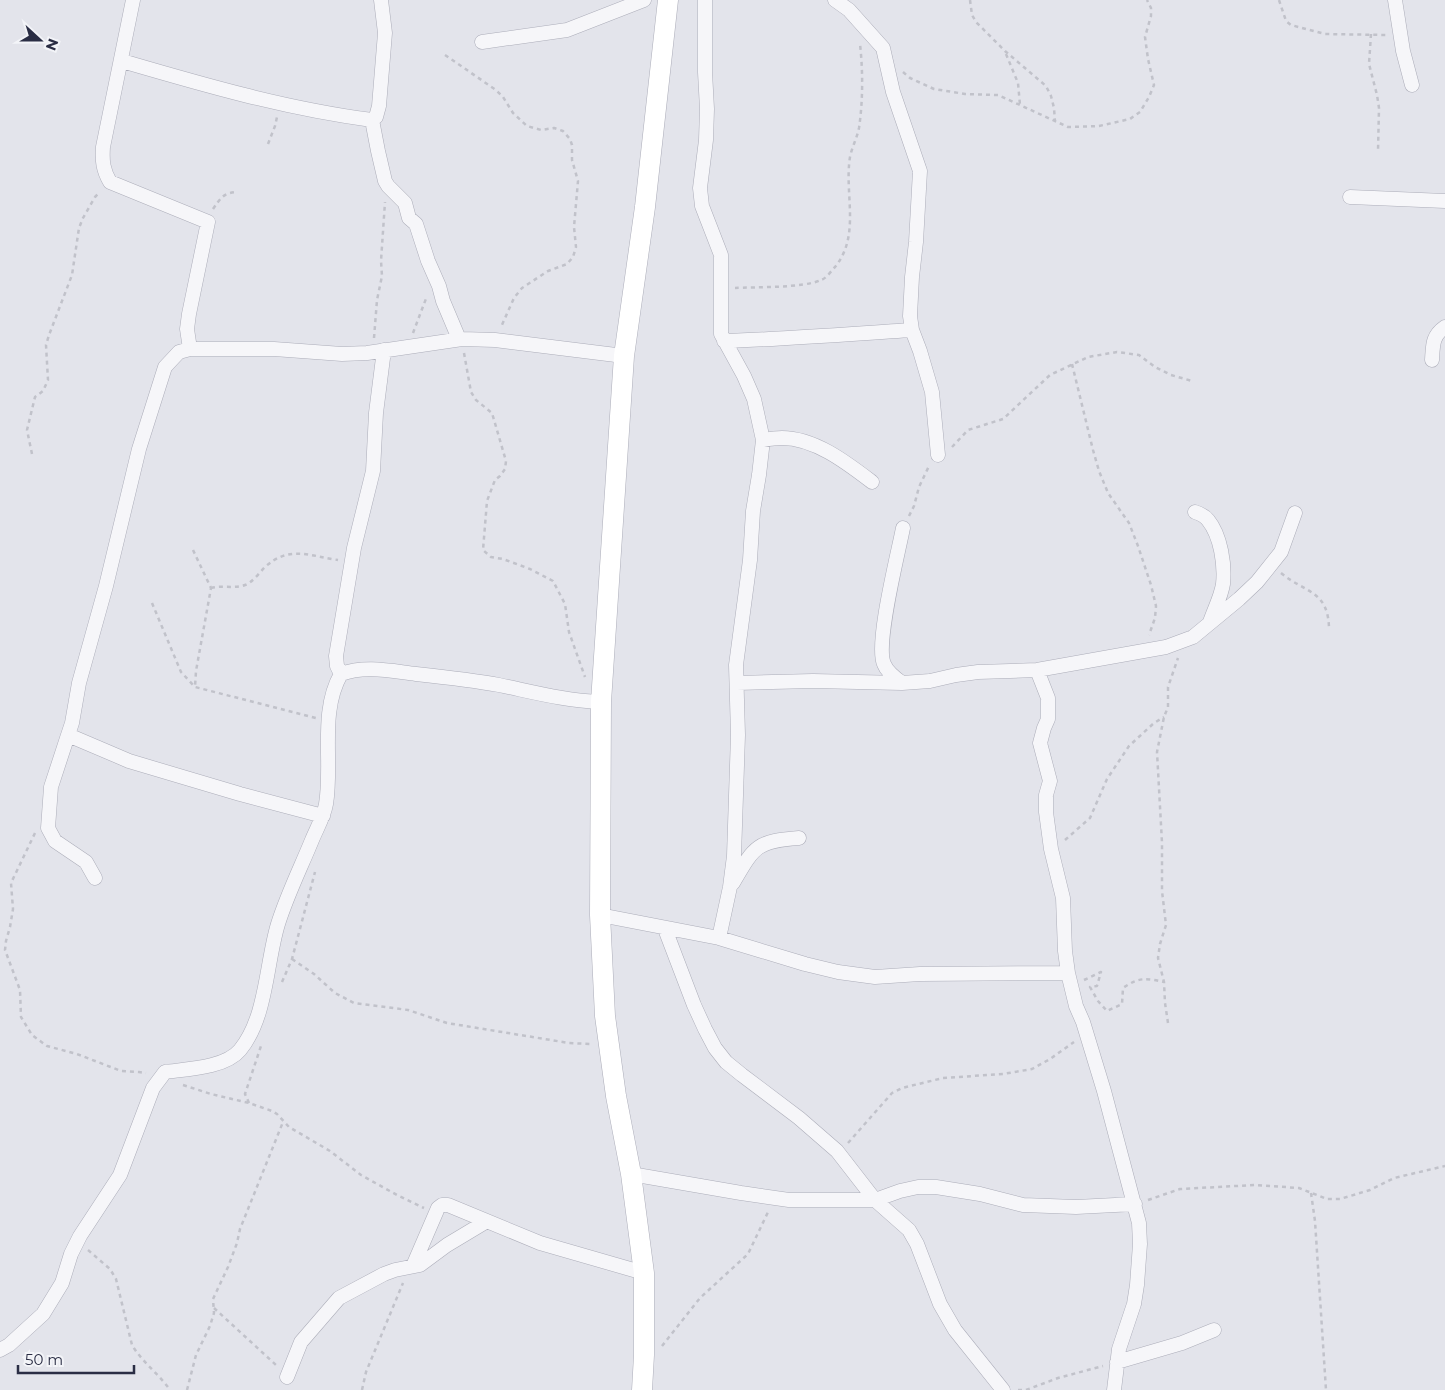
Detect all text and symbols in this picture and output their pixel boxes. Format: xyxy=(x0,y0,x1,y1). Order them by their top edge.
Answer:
north arrow xyxy=(15,15,65,65)
text: N xyxy=(42,36,63,53)
scale bar xyxy=(18,1342,134,1374)
text: 50 m xyxy=(25,1350,63,1369)

